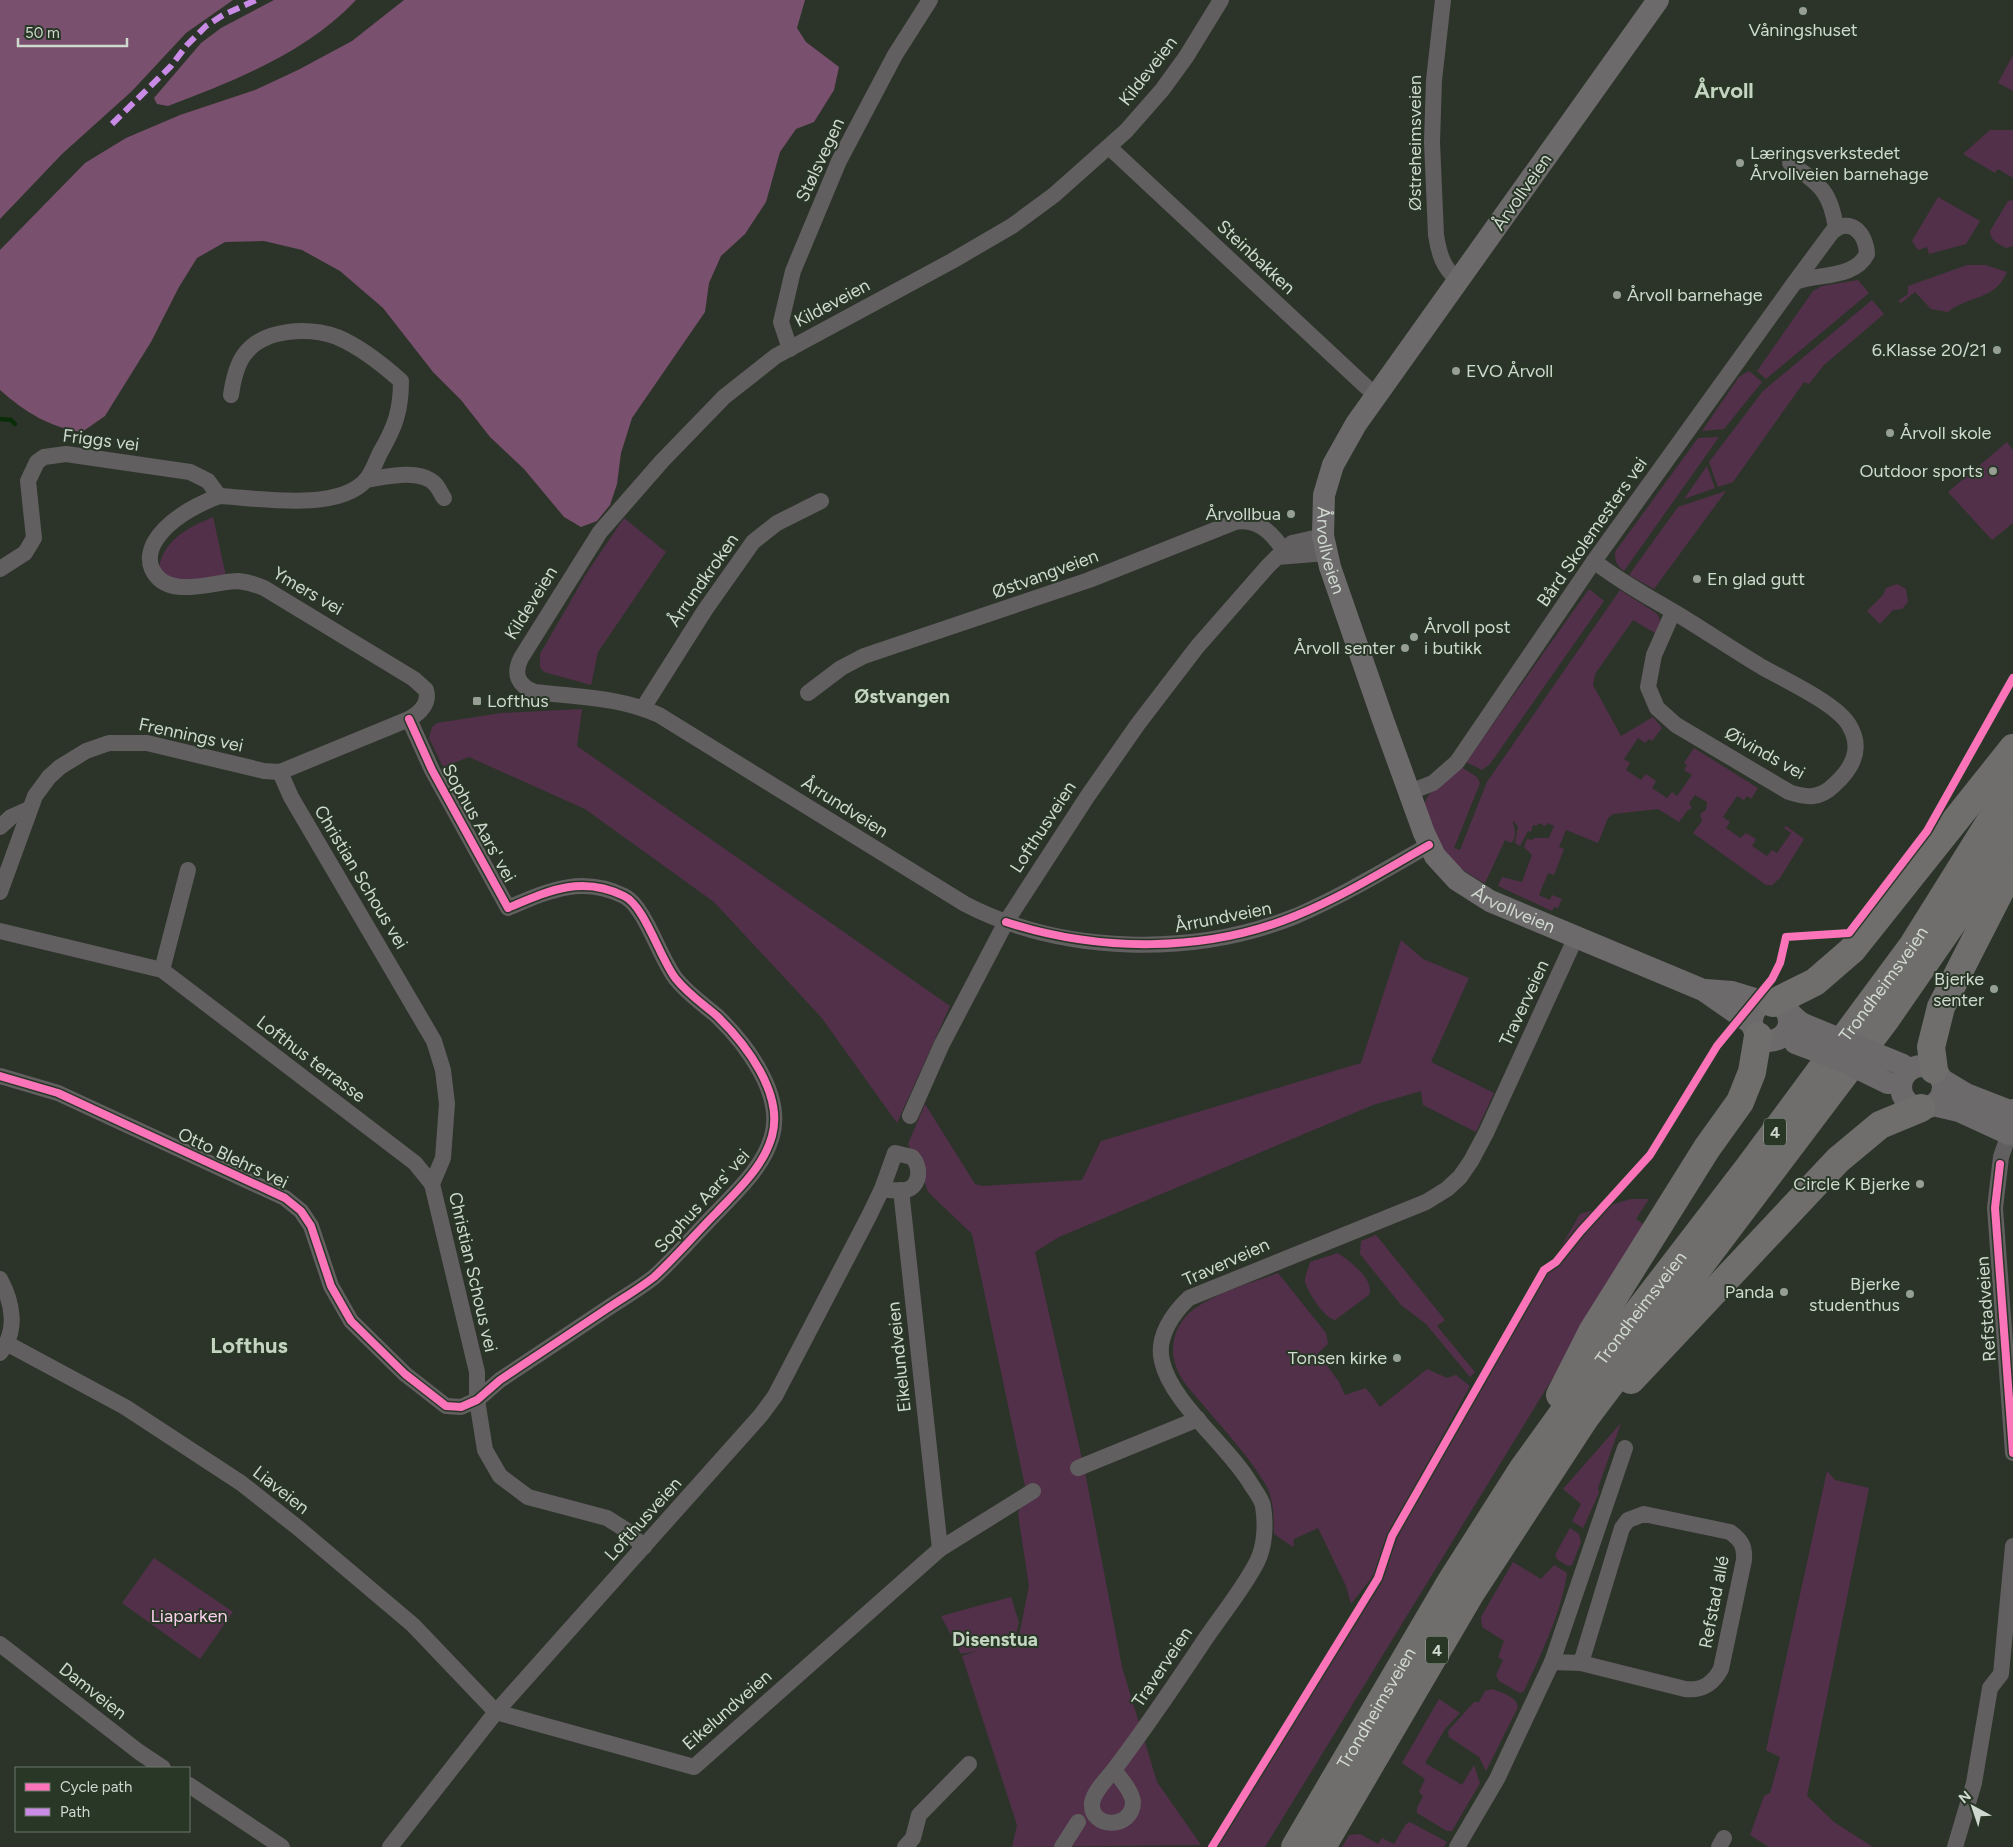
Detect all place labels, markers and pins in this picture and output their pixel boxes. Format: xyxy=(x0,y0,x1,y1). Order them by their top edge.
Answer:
marker: Våningshuset xyxy=(1797,5,1809,17)
place label: Våningshuset xyxy=(1748,19,1858,41)
place label: Læringsverkstedet Årvollveien barnehage xyxy=(1750,142,1929,185)
marker: Læringsverkstedet Årvollveien barnehage xyxy=(1734,157,1746,169)
place label: Årvoll barnehage xyxy=(1627,284,1763,306)
marker: Årvoll barnehage xyxy=(1611,289,1623,301)
place label: 6.Klasse 20/21 xyxy=(1872,339,1987,361)
marker: 6.Klasse 20/21 xyxy=(1991,344,2003,356)
place label: EVO Årvoll xyxy=(1466,360,1553,382)
marker: EVO Årvoll xyxy=(1450,365,1462,377)
place label: Årvoll skole xyxy=(1900,422,1992,444)
marker: Årvoll skole xyxy=(1884,427,1896,439)
place label: Outdoor sports xyxy=(1860,460,1983,482)
marker: Outdoor sports xyxy=(1987,465,1999,477)
place label: Årvollbua xyxy=(1205,503,1281,525)
marker: Årvollbua xyxy=(1285,508,1297,520)
place label: En glad gutt xyxy=(1707,568,1805,590)
marker: En glad gutt xyxy=(1691,573,1703,585)
place label: Årvoll post i butikk xyxy=(1424,616,1511,659)
marker: Årvoll post i butikk xyxy=(1408,631,1420,643)
place label: Årvoll senter xyxy=(1294,637,1395,659)
marker: Årvoll senter xyxy=(1399,642,1411,654)
place label: Lofthus xyxy=(487,690,549,712)
marker: Lofthus xyxy=(471,695,483,707)
place label: Bjerke senter xyxy=(1933,968,1984,1011)
marker: Bjerke senter xyxy=(1988,983,2000,995)
place label: Circle K Bjerke xyxy=(1793,1173,1910,1195)
marker: Circle K Bjerke xyxy=(1914,1178,1926,1190)
place label: Bjerke studenthus xyxy=(1809,1273,1900,1316)
place label: Panda xyxy=(1725,1281,1774,1303)
marker: Panda xyxy=(1778,1286,1790,1298)
marker: Bjerke studenthus xyxy=(1904,1288,1916,1300)
place label: Tonsen kirke xyxy=(1288,1347,1387,1369)
marker: Tonsen kirke xyxy=(1391,1352,1403,1364)

